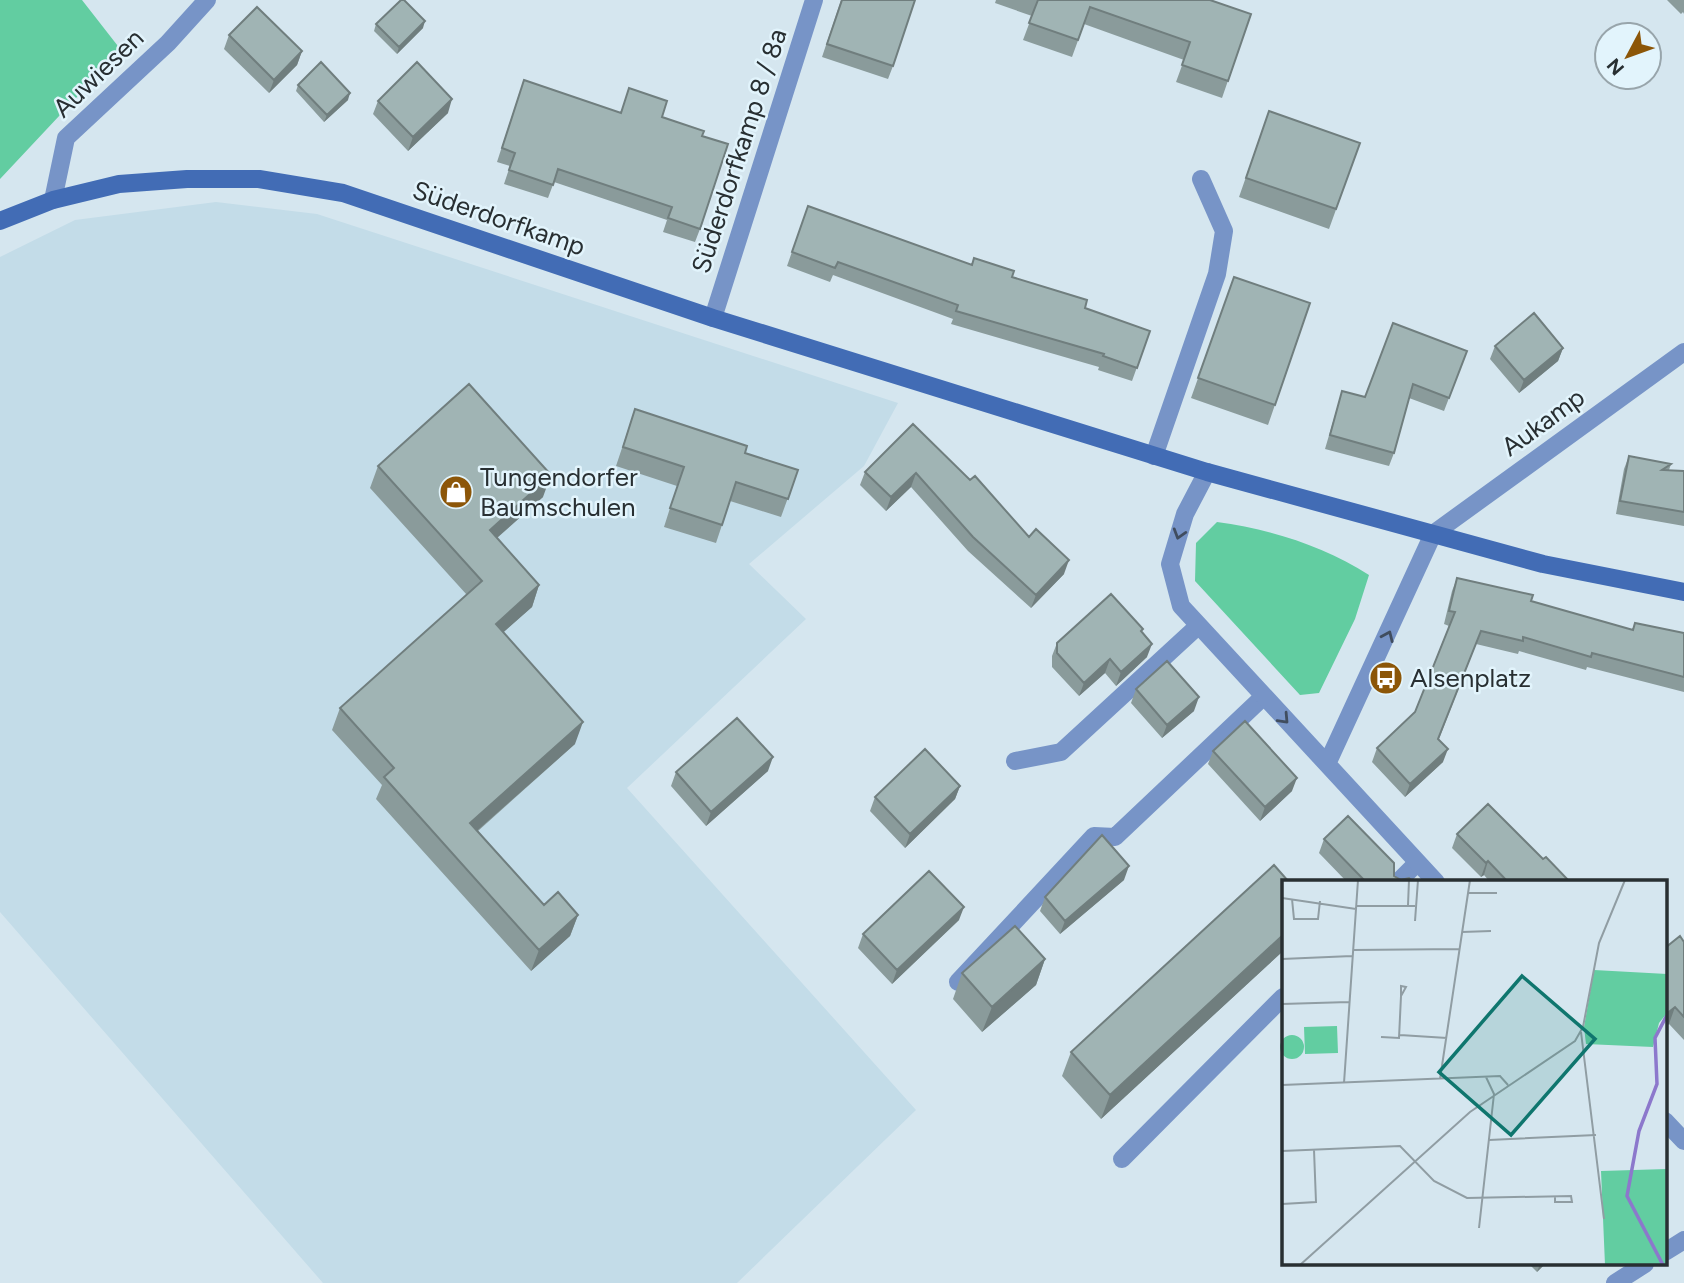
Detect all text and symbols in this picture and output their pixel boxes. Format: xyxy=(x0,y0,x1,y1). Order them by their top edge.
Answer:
north arrow xyxy=(1593,21,1663,91)
street label: Auwiesen xyxy=(46,22,150,124)
street label: Süderdorfkamp 8 / 8a xyxy=(684,25,794,277)
text: N xyxy=(1602,54,1629,80)
street label: Süderdorfkamp xyxy=(408,173,590,263)
street label: Aukamp xyxy=(1495,381,1591,463)
place label: Tungendorfer Baumschulen xyxy=(480,461,638,523)
shop icon: Tungendorfer Baumschulen xyxy=(437,473,475,511)
one-way arrow xyxy=(1173,527,1187,540)
one-way arrow xyxy=(1380,631,1394,643)
bus stop icon: Alsenplatz xyxy=(1367,659,1405,697)
place label: Alsenplatz xyxy=(1410,662,1531,694)
one-way arrow xyxy=(1275,711,1288,724)
inset map xyxy=(1282,880,1666,1266)

